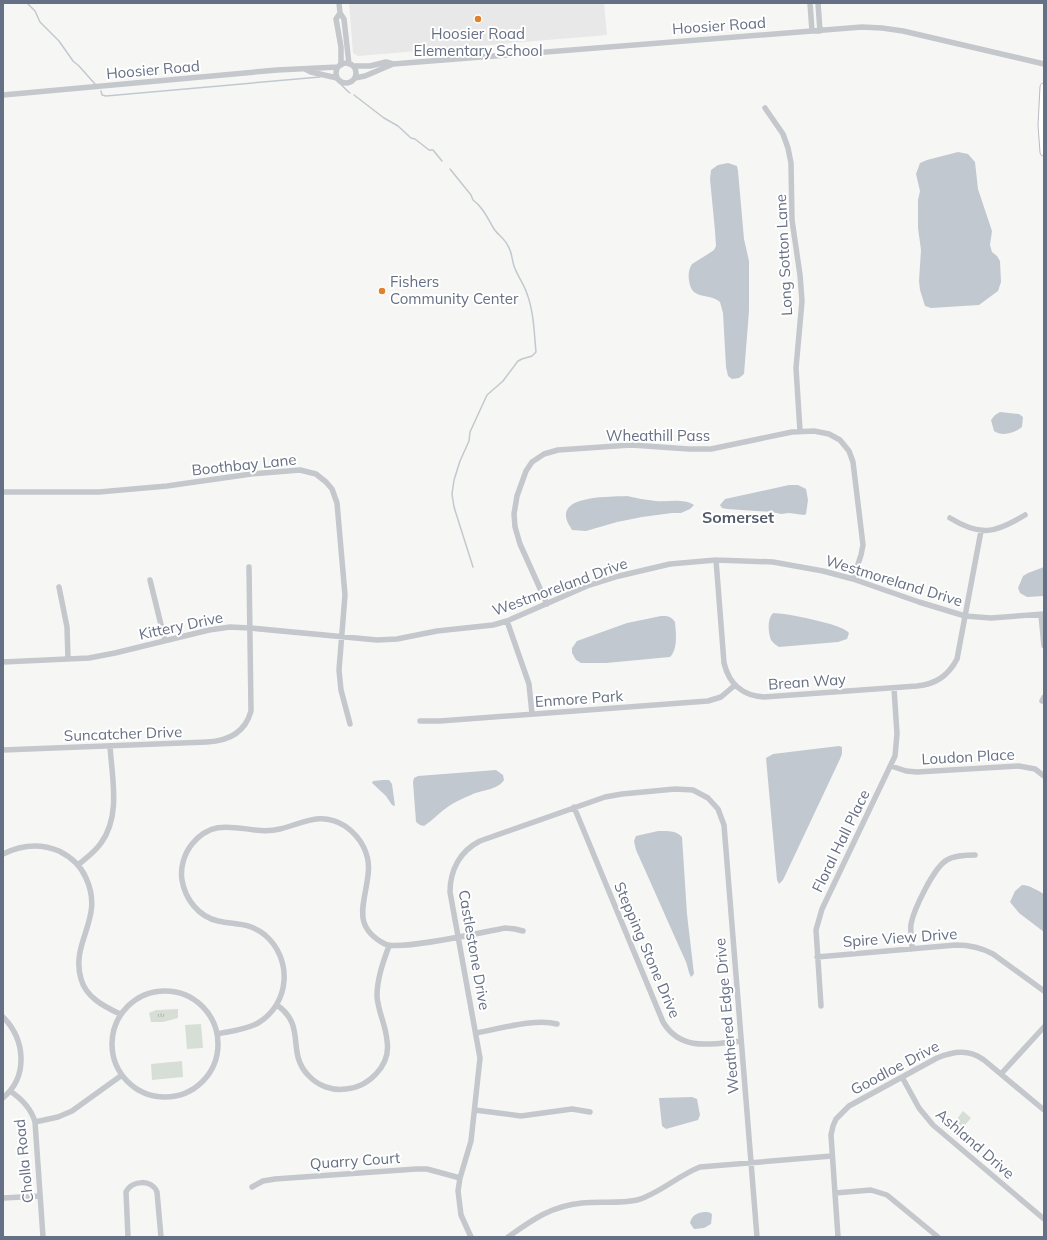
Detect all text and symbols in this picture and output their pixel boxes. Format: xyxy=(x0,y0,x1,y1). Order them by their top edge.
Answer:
street label: Hoosier Road xyxy=(671,13,766,38)
marker: Hoosier Road Elementary School xyxy=(473,14,483,24)
place label: Hoosier Road Elementary School xyxy=(414,24,542,60)
street label: Hoosier Road xyxy=(105,56,201,83)
street label: Long Sotton Lane xyxy=(771,194,796,316)
place label: Fishers Community Center xyxy=(390,272,519,308)
marker: Fishers Community Center xyxy=(377,286,387,296)
street label: Wheathill Pass xyxy=(606,426,710,445)
street label: Boothbay Lane xyxy=(191,450,297,479)
district label: Somerset xyxy=(702,507,774,527)
street label: Westmoreland Drive xyxy=(823,551,965,610)
street label: Westmoreland Drive xyxy=(490,553,630,620)
street label: Kittery Drive xyxy=(137,607,225,644)
street label: Brean Way xyxy=(767,669,847,694)
street label: Enmore Park xyxy=(534,686,624,711)
street label: Suncatcher Drive xyxy=(64,722,182,745)
street label: Loudon Place xyxy=(921,745,1015,768)
street label: Floral Hall Place xyxy=(808,786,874,895)
street label: Stepping Stone Drive xyxy=(610,879,685,1021)
street label: Castlestone Drive xyxy=(455,888,494,1011)
street label: Spire View Drive xyxy=(842,924,958,951)
street label: Weathered Edge Drive xyxy=(710,937,743,1095)
street label: Goodloe Drive xyxy=(847,1036,942,1099)
street label: Ashland Drive xyxy=(932,1104,1018,1183)
street label: Cholla Road xyxy=(10,1118,37,1204)
street label: Quarry Court xyxy=(309,1148,401,1173)

